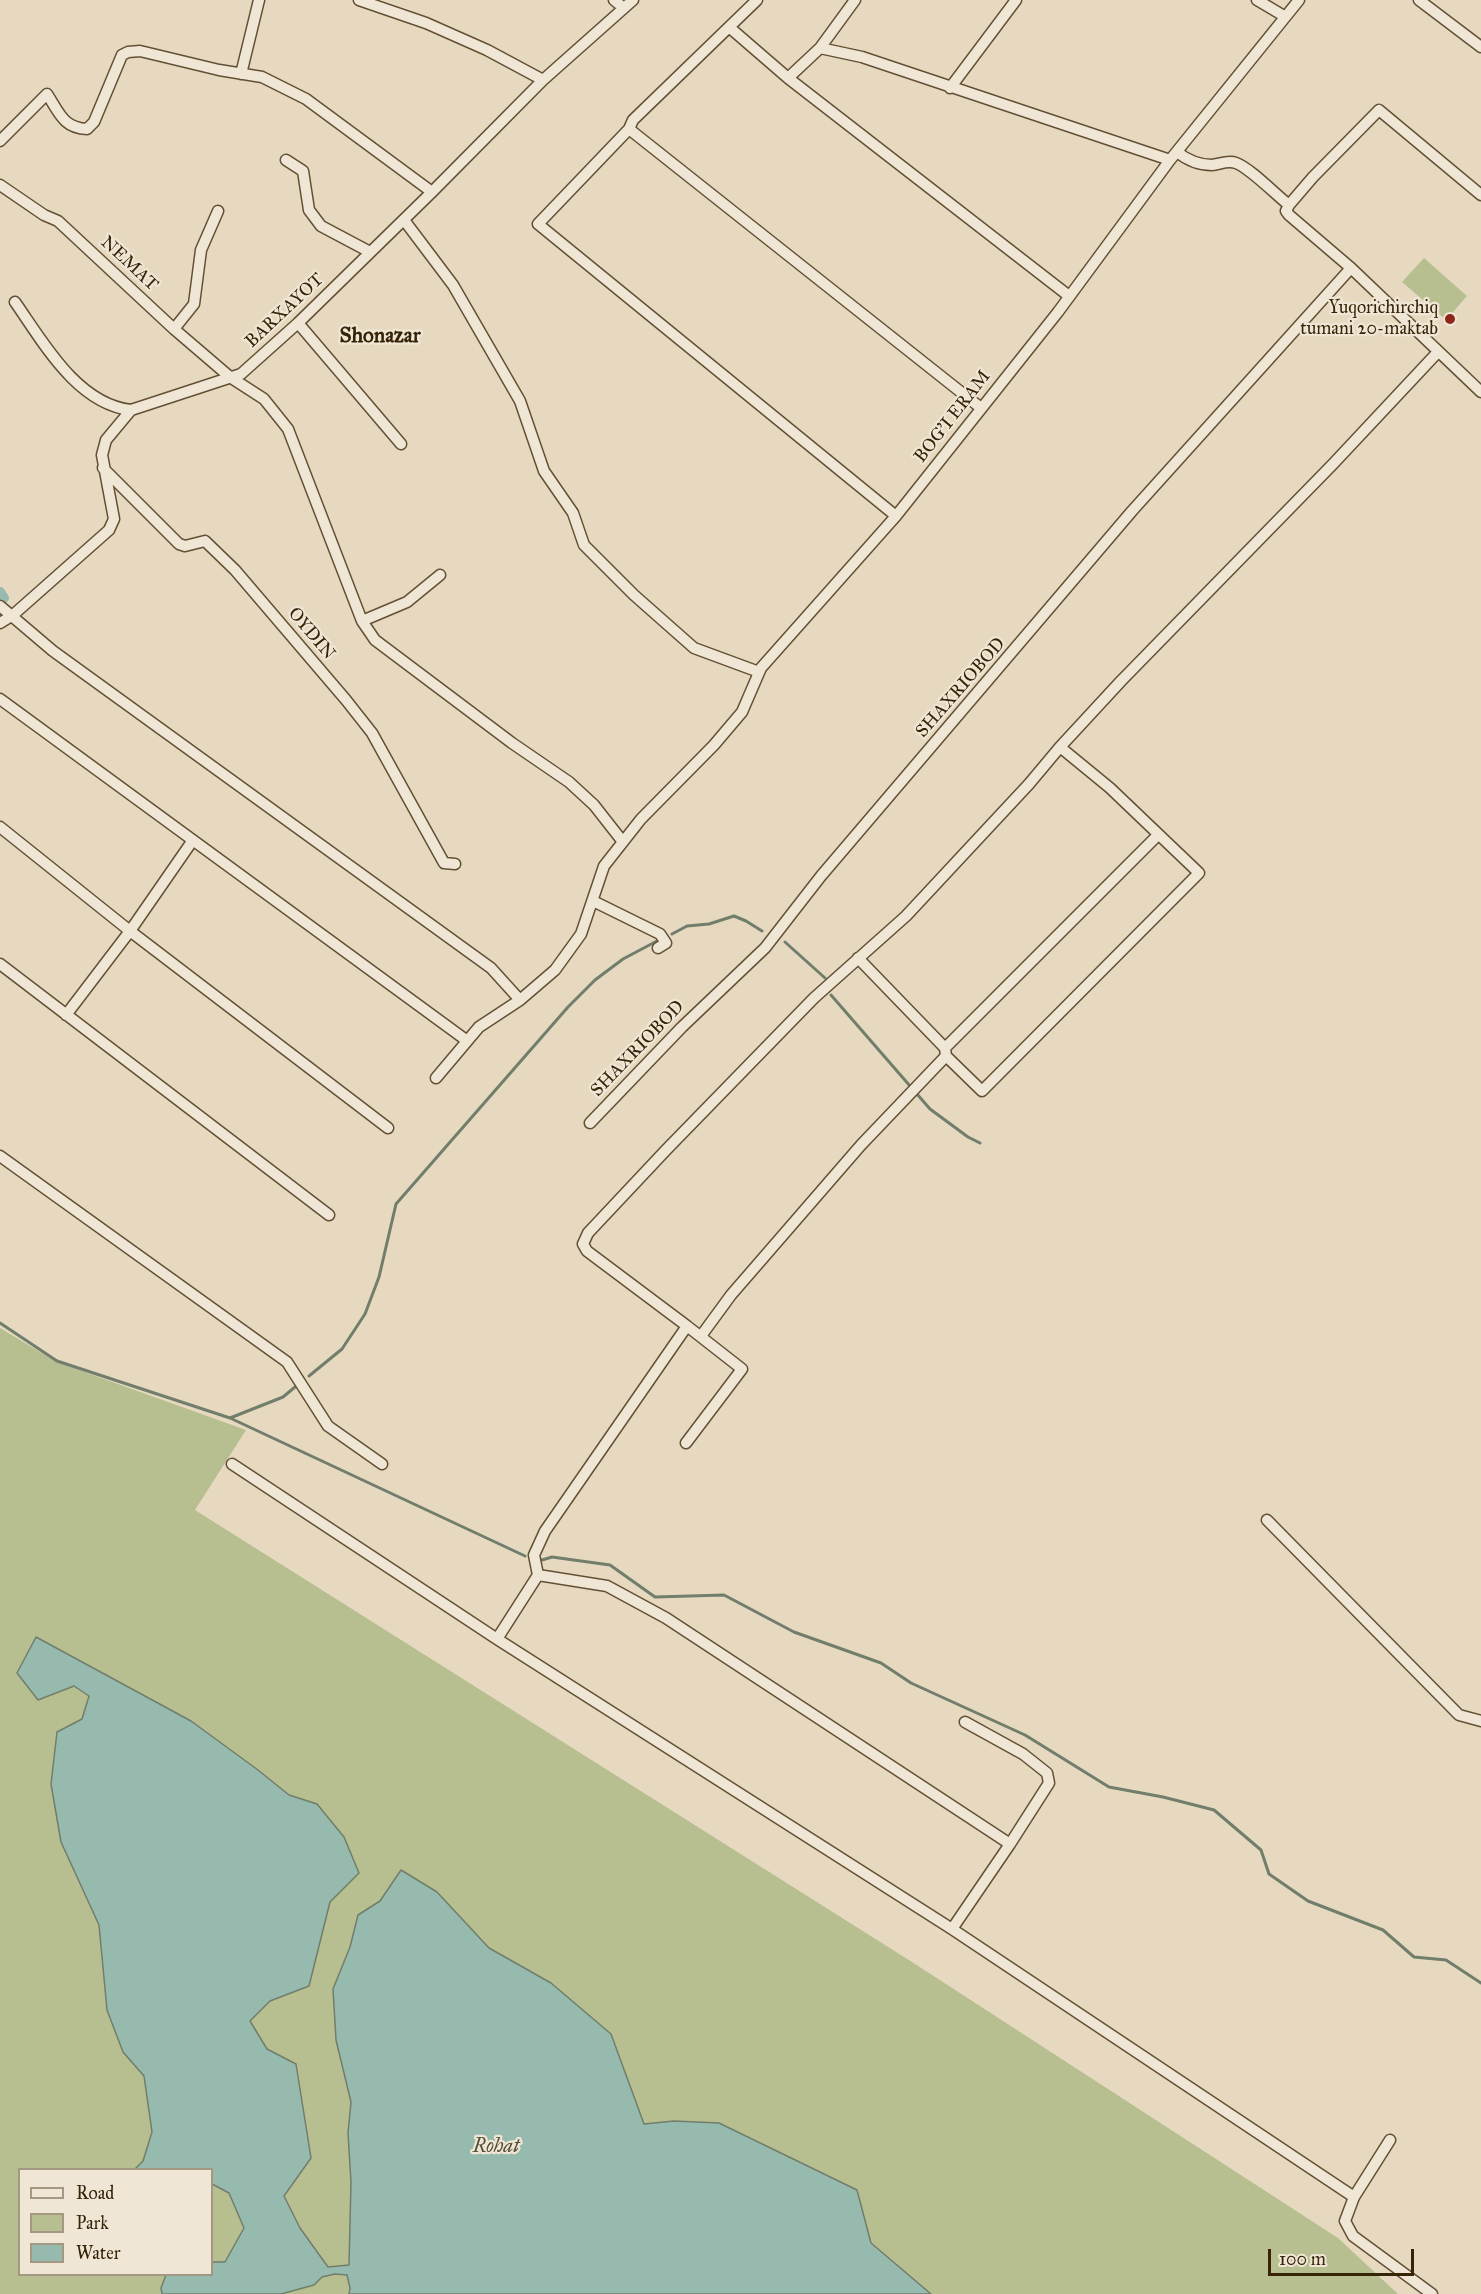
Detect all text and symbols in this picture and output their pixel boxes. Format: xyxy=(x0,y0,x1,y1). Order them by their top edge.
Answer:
street label: NEMAT xyxy=(96,232,162,296)
street label: BARXAYOT xyxy=(241,269,329,353)
place label: Yuqorichirchiq tumani 20-maktab xyxy=(1300,298,1438,340)
marker: Yuqorichirchiq tumani 20-maktab xyxy=(1443,312,1457,326)
district label: Shonazar xyxy=(339,324,421,350)
street label: BOG'I ERAM xyxy=(910,367,996,467)
street label: OYDIN xyxy=(283,603,339,665)
street label: SHAXRIOBOD xyxy=(912,634,1010,742)
street label: SHAXRIOBOD xyxy=(587,996,689,1102)
water label: Rohat xyxy=(473,2135,519,2159)
legend xyxy=(18,2168,213,2276)
text: Road xyxy=(76,2182,114,2204)
text: Park xyxy=(76,2212,109,2234)
scale bar xyxy=(1271,2237,1416,2275)
text: Water xyxy=(76,2242,120,2264)
text: 100 m xyxy=(1279,2248,1326,2270)

